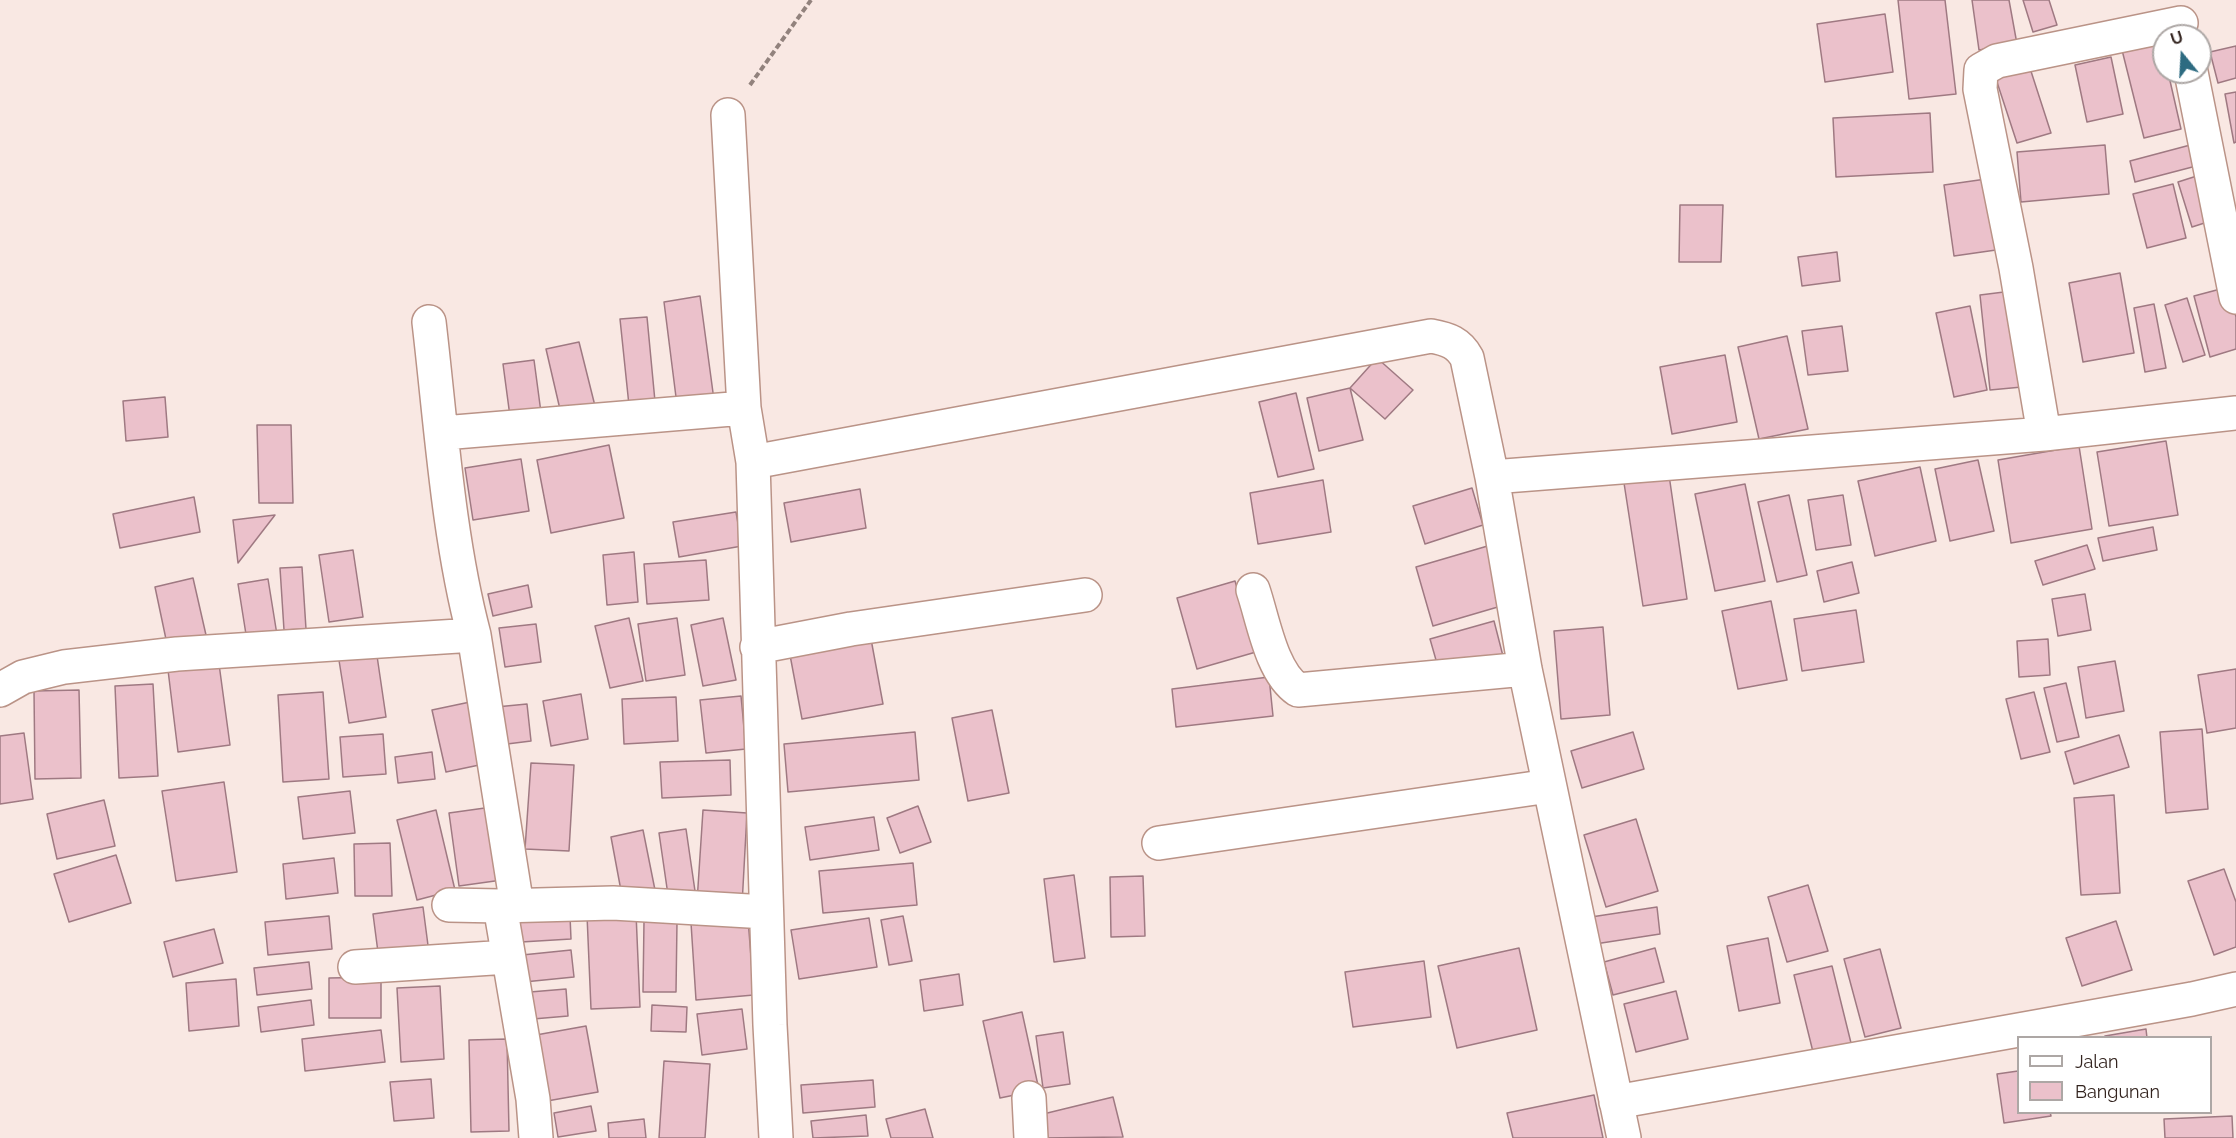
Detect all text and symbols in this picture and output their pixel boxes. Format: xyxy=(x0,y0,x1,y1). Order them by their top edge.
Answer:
north arrow xyxy=(2152,24,2212,84)
text: U xyxy=(2168,27,2186,49)
legend xyxy=(2017,1036,2212,1114)
text: Jalan xyxy=(2075,1051,2119,1072)
text: Bangunan xyxy=(2075,1081,2160,1102)

